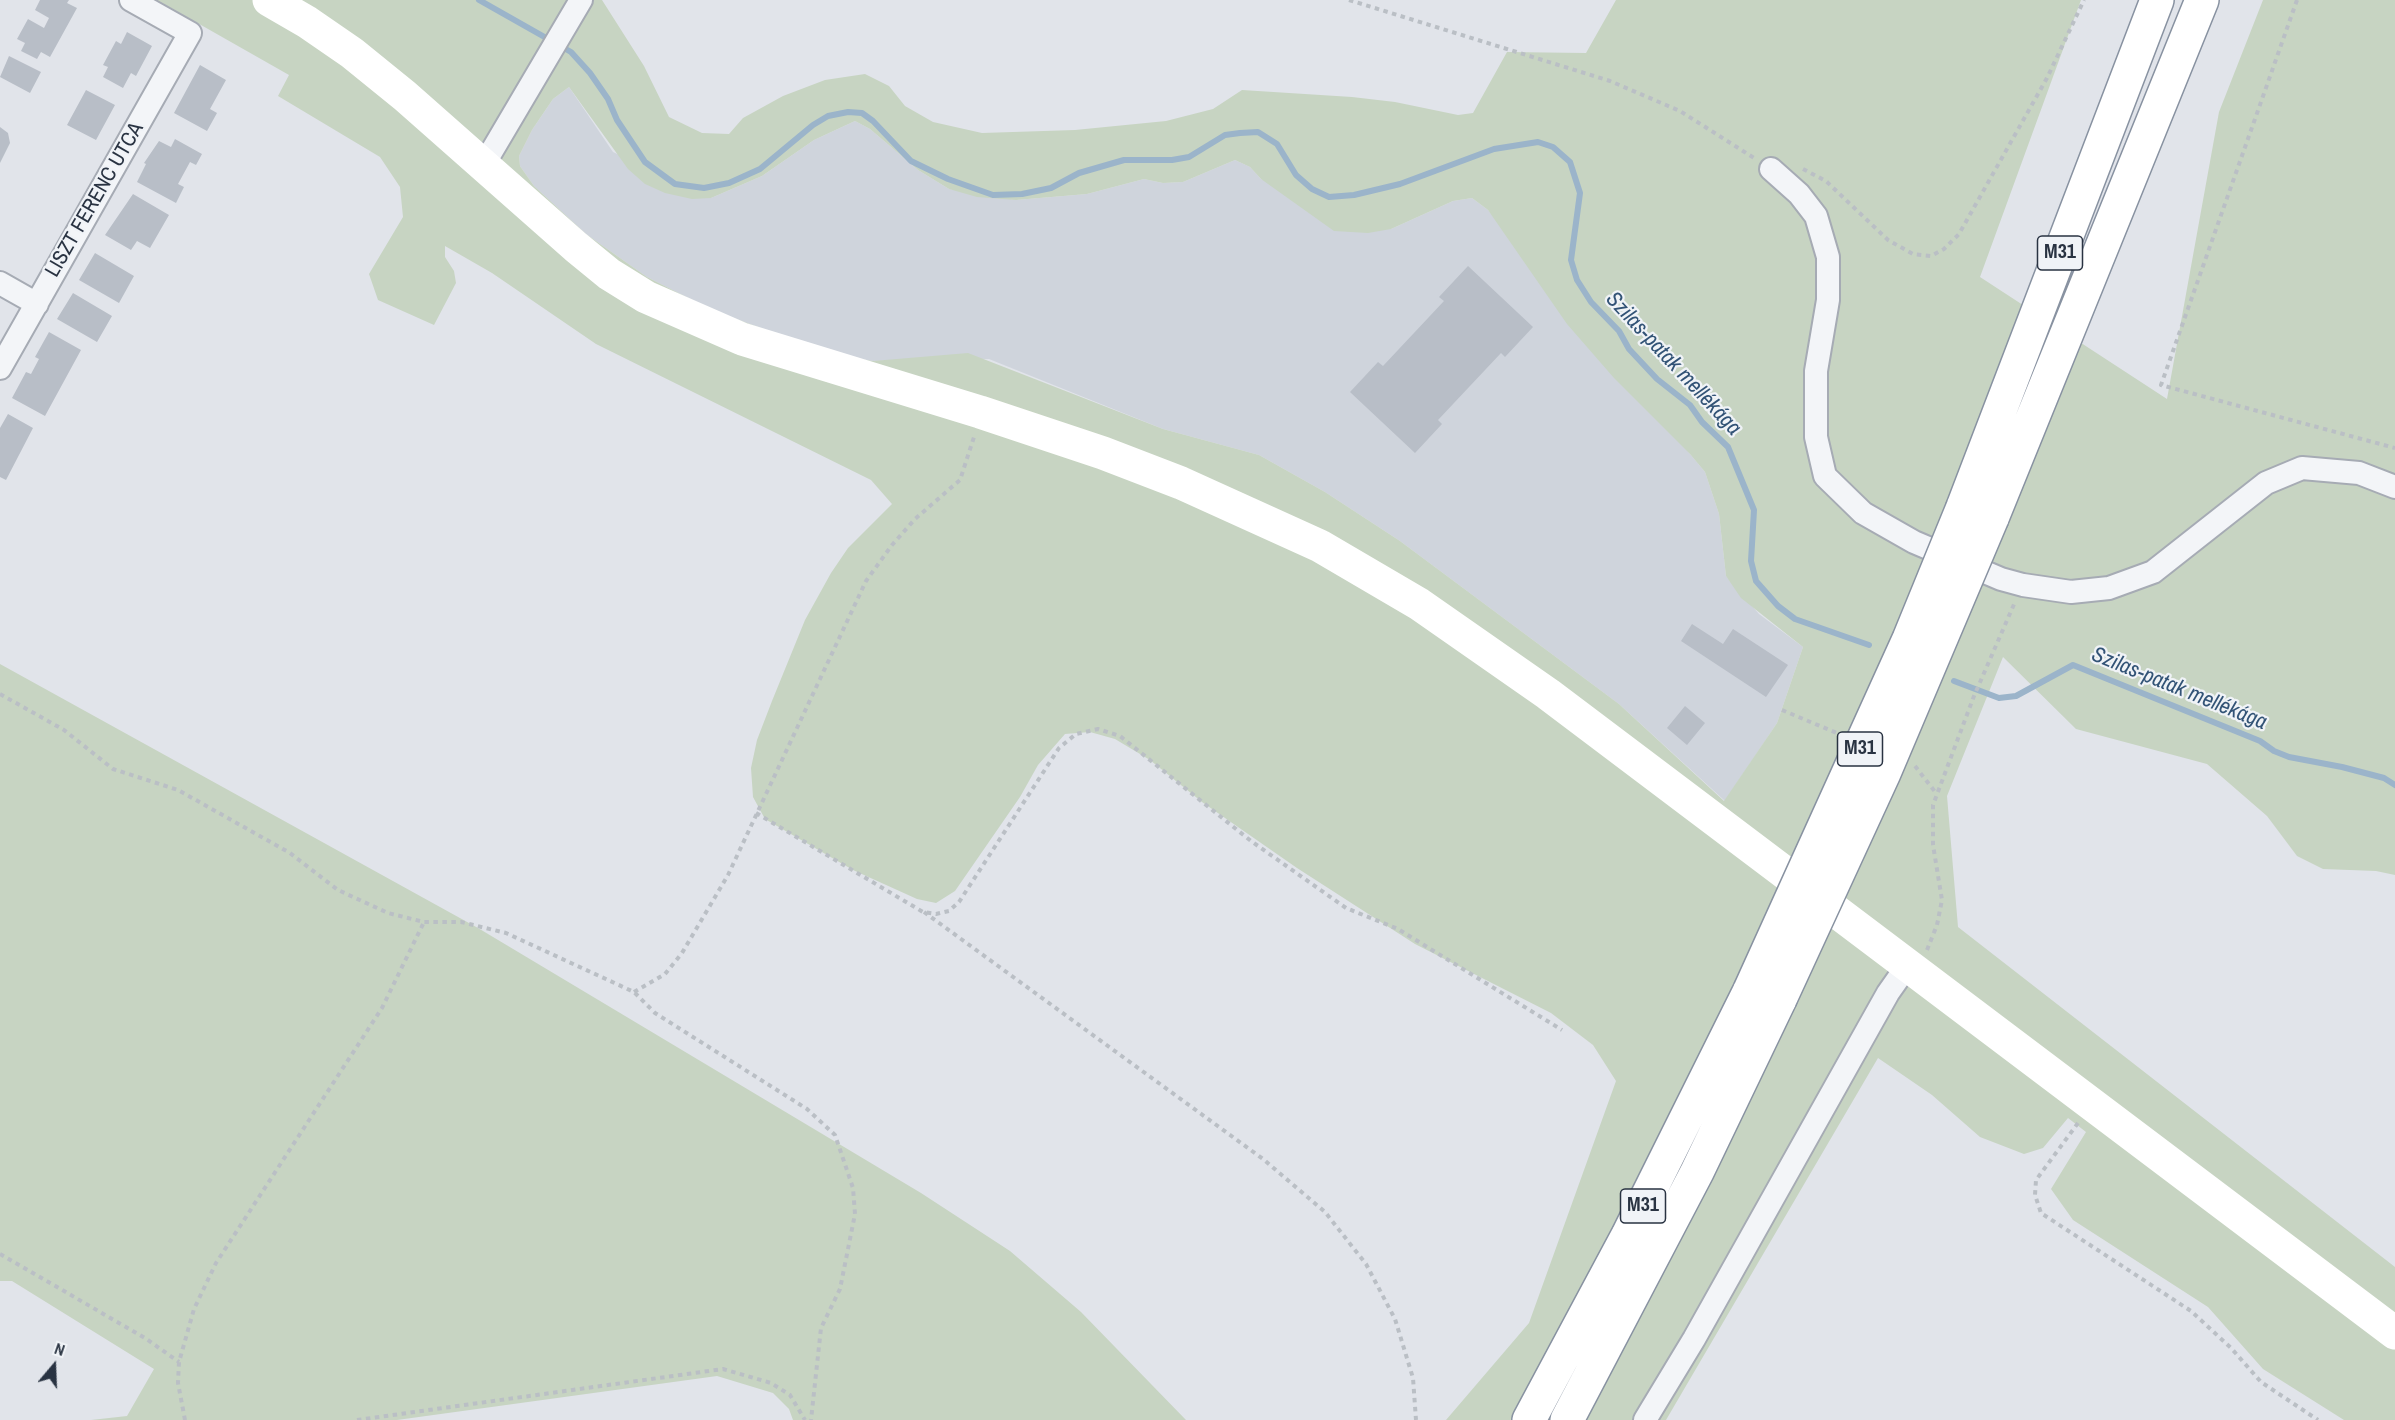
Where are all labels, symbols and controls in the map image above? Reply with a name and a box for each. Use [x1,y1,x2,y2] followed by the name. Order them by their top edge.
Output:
[41,118,149,282] street label: LISZT FERENC UTCA
[2038,236,2082,270] road number: M31
[1600,287,1746,441] water label: Szilas-patak mellékága
[2088,642,2270,736] water label: Szilas-patak mellékága
[1838,732,1882,766] road number: M31
[1620,1189,1666,1223] road number: M31
[24,1336,84,1396] north arrow
[52,1337,68,1361] text: N

